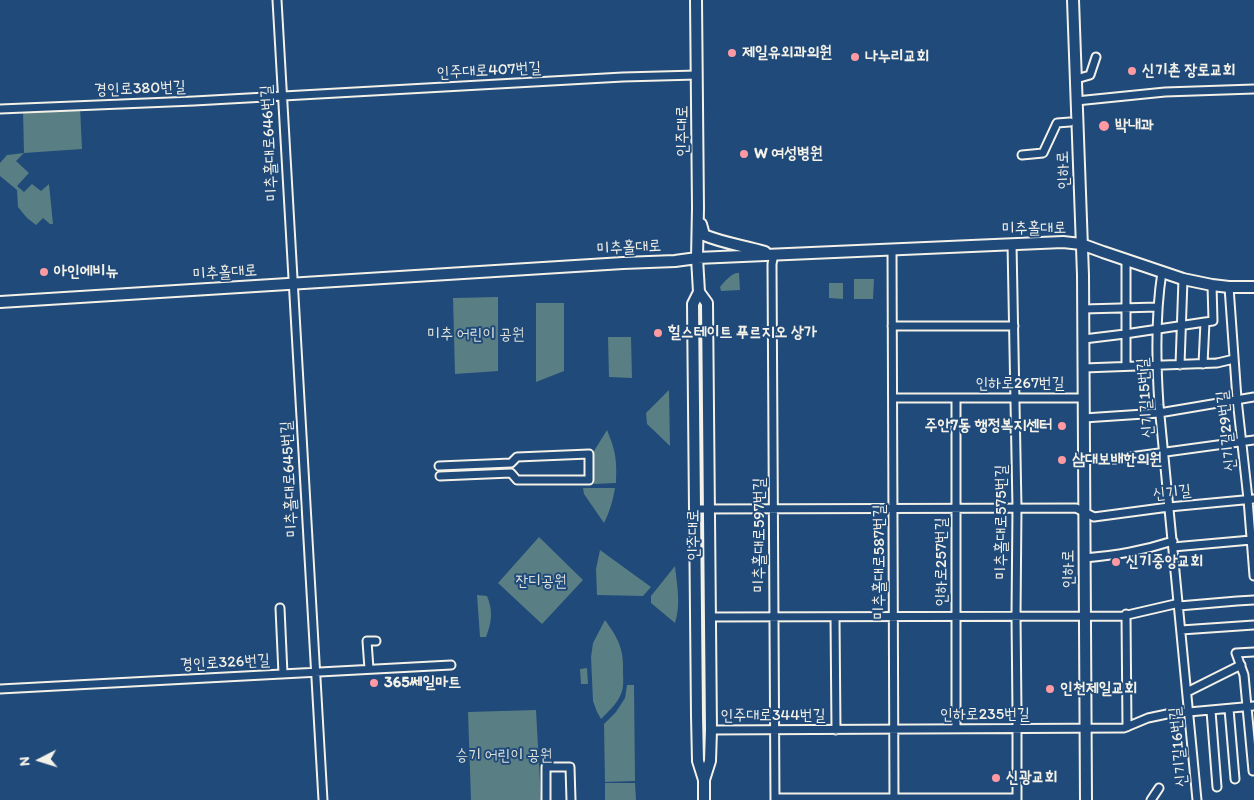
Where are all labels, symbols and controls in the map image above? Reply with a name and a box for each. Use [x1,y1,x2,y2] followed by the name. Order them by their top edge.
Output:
[742,43,832,63] place label: 제일유외과의원
[726,47,738,59] marker: 제일유외과의원
[865,47,929,67] place label: 나누리교회
[849,51,861,63] marker: 나누리교회
[436,59,542,83] street label: 인주대로407번길
[1142,61,1236,81] place label: 신기촌 장로교회
[1126,65,1138,77] marker: 신기촌 장로교회
[94,78,186,100] street label: 경인로380번길
[257,84,283,202] street label: 미추홀대로646번길
[673,105,693,157] street label: 인주대로
[1115,116,1154,136] place label: 박내과
[1097,119,1111,133] marker: 박내과
[754,144,823,164] place label: W 여성병원
[738,148,750,160] marker: W 여성병원
[1054,150,1074,190] street label: 인하로
[1002,219,1066,239] street label: 미추홀대로
[596,237,662,259] street label: 미추홀대로
[192,261,258,285] street label: 미추홀대로
[54,262,118,282] place label: 아인에비뉴
[38,266,50,278] marker: 아인에비뉴
[668,323,817,343] place label: 힐스테이트 푸르지오 상가
[427,325,525,345] park label: 미추 어린이 공원
[652,327,664,339] marker: 힐스테이트 푸르지오 상가
[1134,357,1158,439] street label: 신기길15번길
[975,374,1065,394] street label: 인하로267번길
[1213,390,1241,472] street label: 신기길29번길
[925,416,1052,436] place label: 주안7동 행정복지센터
[277,420,303,538] street label: 미추홀대로645번길
[1056,420,1068,432] marker: 주안7동 행정복지센터
[1072,450,1162,470] place label: 삼대보배한의원
[1056,454,1068,466] marker: 삼대보배한의원
[992,465,1012,579] street label: 미추홀대로575번길
[750,478,770,592] street label: 미추홀대로597번길
[1152,481,1192,505] street label: 신기길
[870,504,890,620] street label: 미추홀대로587번길
[684,509,704,561] street label: 인주대로
[932,517,952,607] street label: 인하로257번길
[1059,550,1079,588] street label: 인하로
[1126,552,1203,572] place label: 신기중앙교회
[1110,556,1122,568] marker: 신기중앙교회
[515,572,567,592] park label: 잔디공원
[180,651,270,675] street label: 경인로326번길
[384,673,461,693] place label: 365쎄일마트
[368,677,380,689] marker: 365쎄일마트
[1060,679,1137,699] place label: 인천제일교회
[1044,683,1056,695] marker: 인천제일교회
[940,705,1030,725] street label: 인하로235번길
[720,706,826,726] street label: 인주대로344번길
[1166,706,1192,788] street label: 신기길16번길
[15,735,65,785] north arrow
[455,746,553,766] park label: 승기 어린이 공원
[16,756,33,767] text: N
[1006,768,1058,788] place label: 신광교회
[990,772,1002,784] marker: 신광교회

